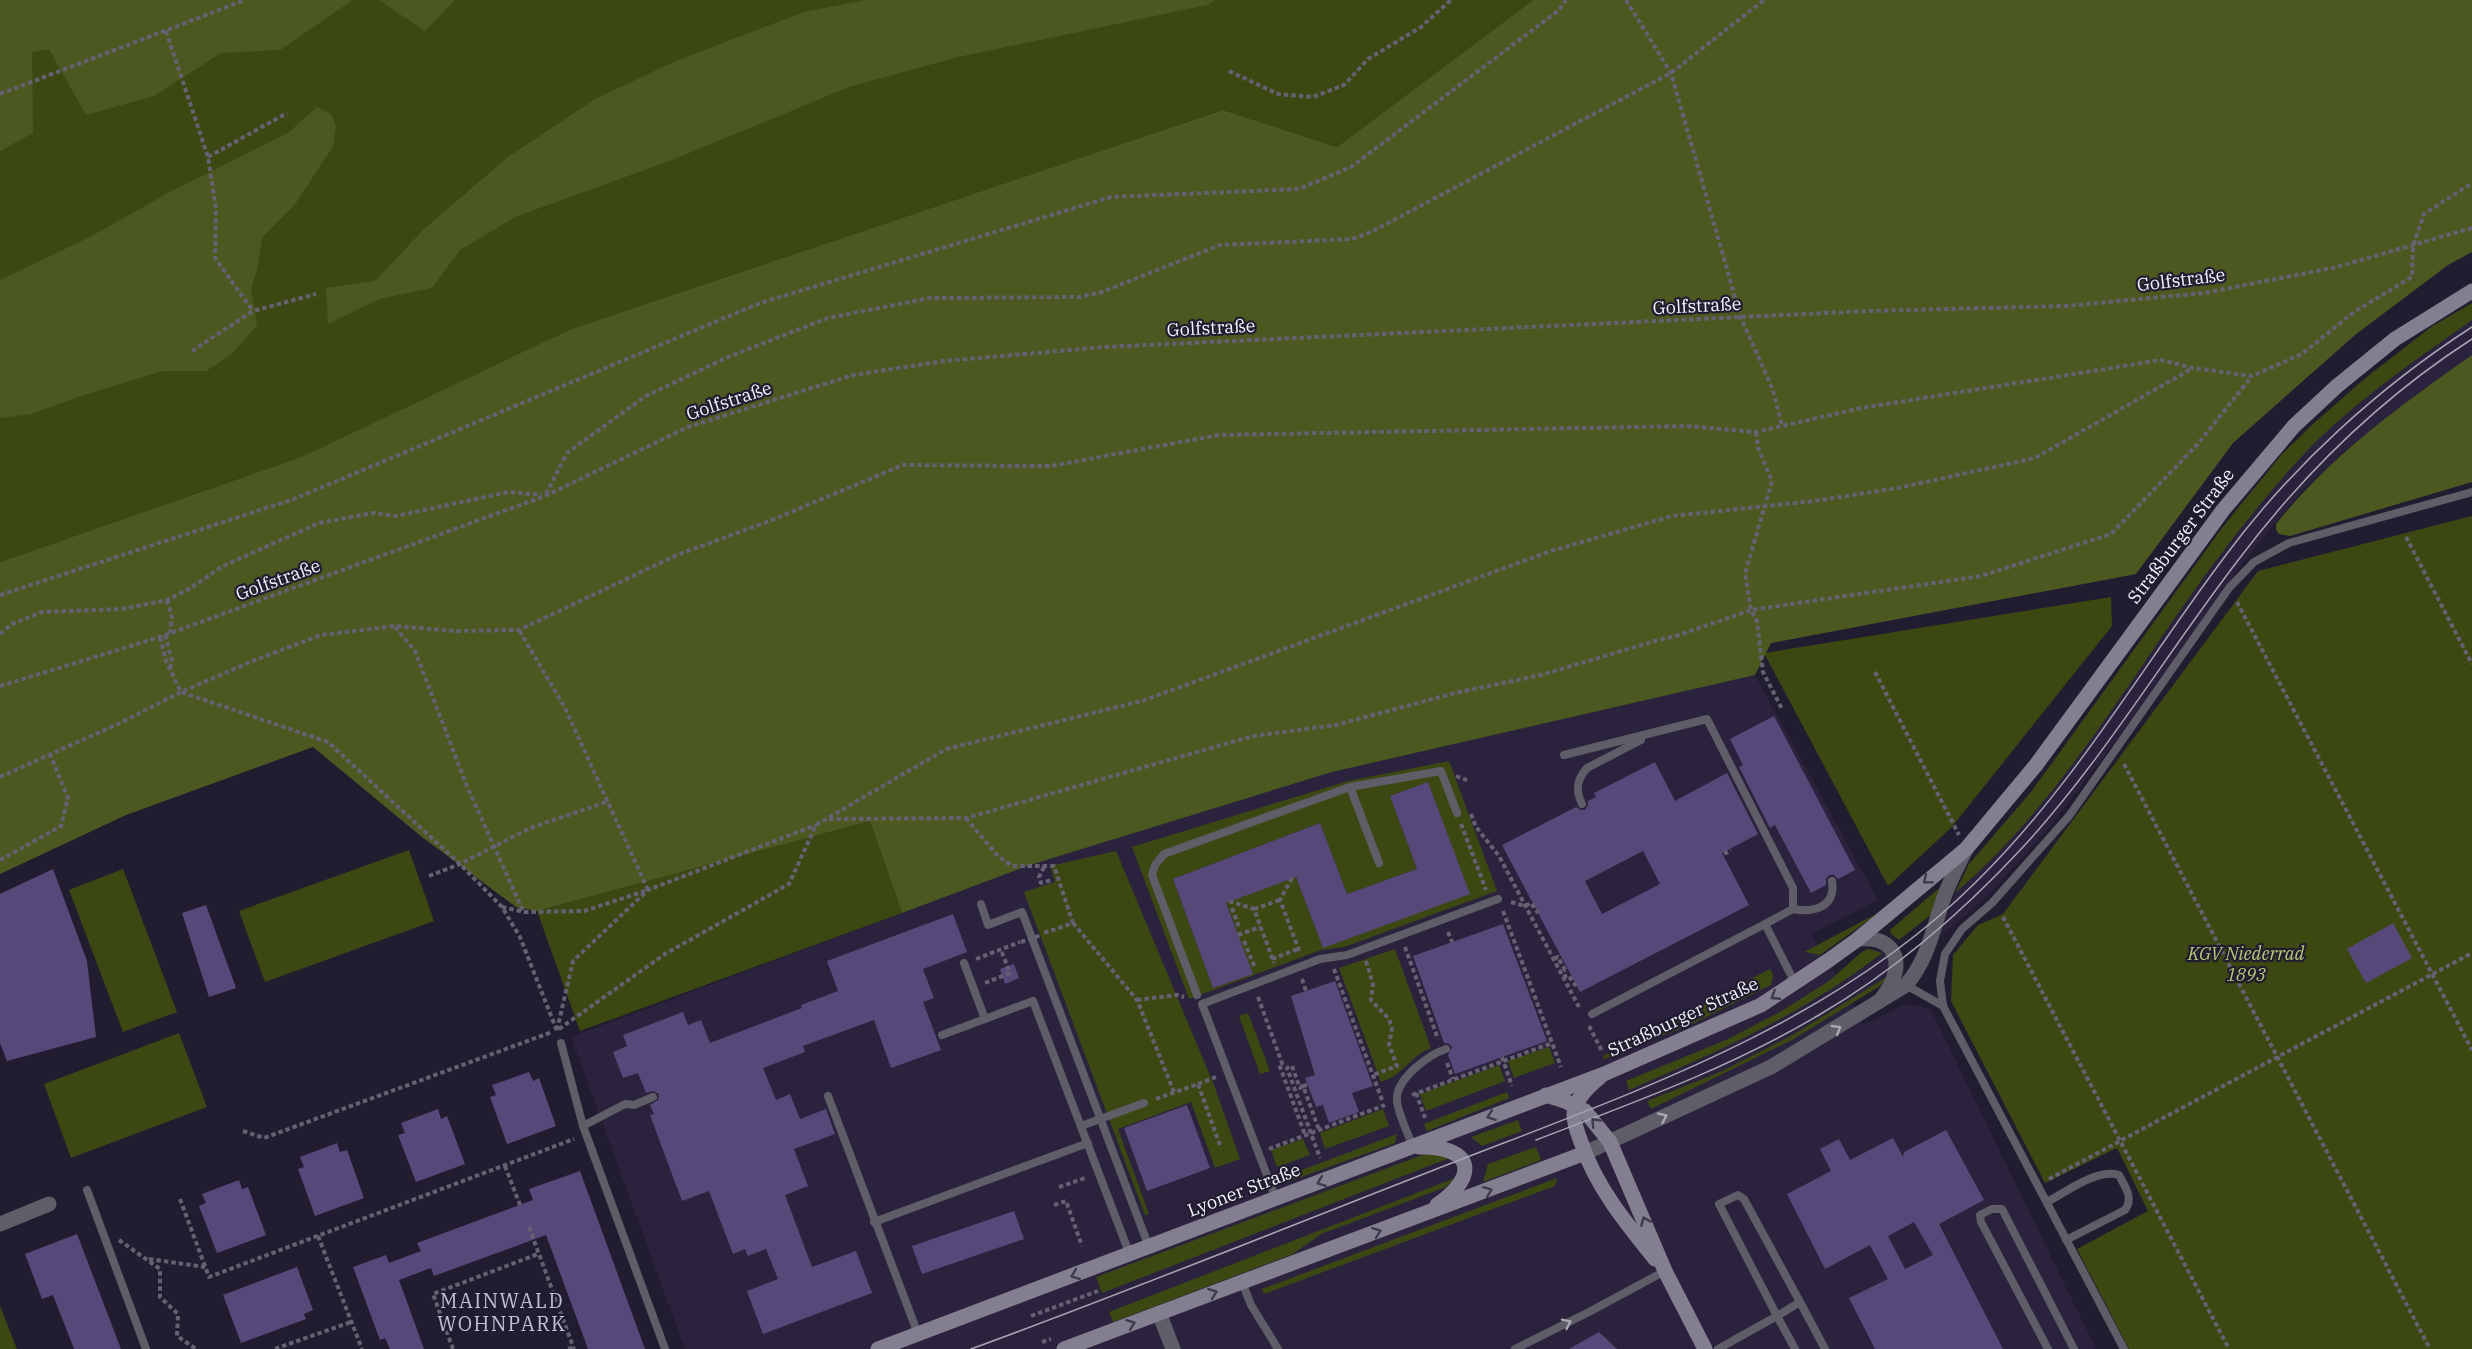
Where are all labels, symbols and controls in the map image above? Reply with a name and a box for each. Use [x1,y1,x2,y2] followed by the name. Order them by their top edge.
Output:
[2136,263,2226,296] street label: Golfstraße
[1652,292,1742,319] street label: Golfstraße
[1166,314,1256,341] street label: Golfstraße
[683,376,775,425] street label: Golfstraße
[2122,463,2239,608] street label: Straßburger Straße
[232,554,323,606] street label: Golfstraße
[1923,872,1934,883] one-way arrow
[2187,942,2305,986] park label: KGV Niederrad 1893
[1604,972,1762,1062] street label: Straßburger Straße
[1771,988,1781,1000] one-way arrow
[1831,1024,1841,1036] one-way arrow
[1486,1109,1497,1121] one-way arrow
[1657,1113,1668,1125] one-way arrow
[1591,1118,1602,1129] one-way arrow
[1184,1157,1303,1222] street label: Lyoner Straße
[1316,1175,1327,1187] one-way arrow
[1482,1185,1493,1198] one-way arrow
[1640,1216,1652,1227] one-way arrow
[1371,1227,1381,1240] one-way arrow
[1071,1268,1081,1281] one-way arrow
[437,1287,567,1337] district label: MAINWALD WOHNPARK
[1207,1287,1218,1300] one-way arrow
[1125,1318,1136,1331] one-way arrow
[1561,1319,1572,1331] one-way arrow

